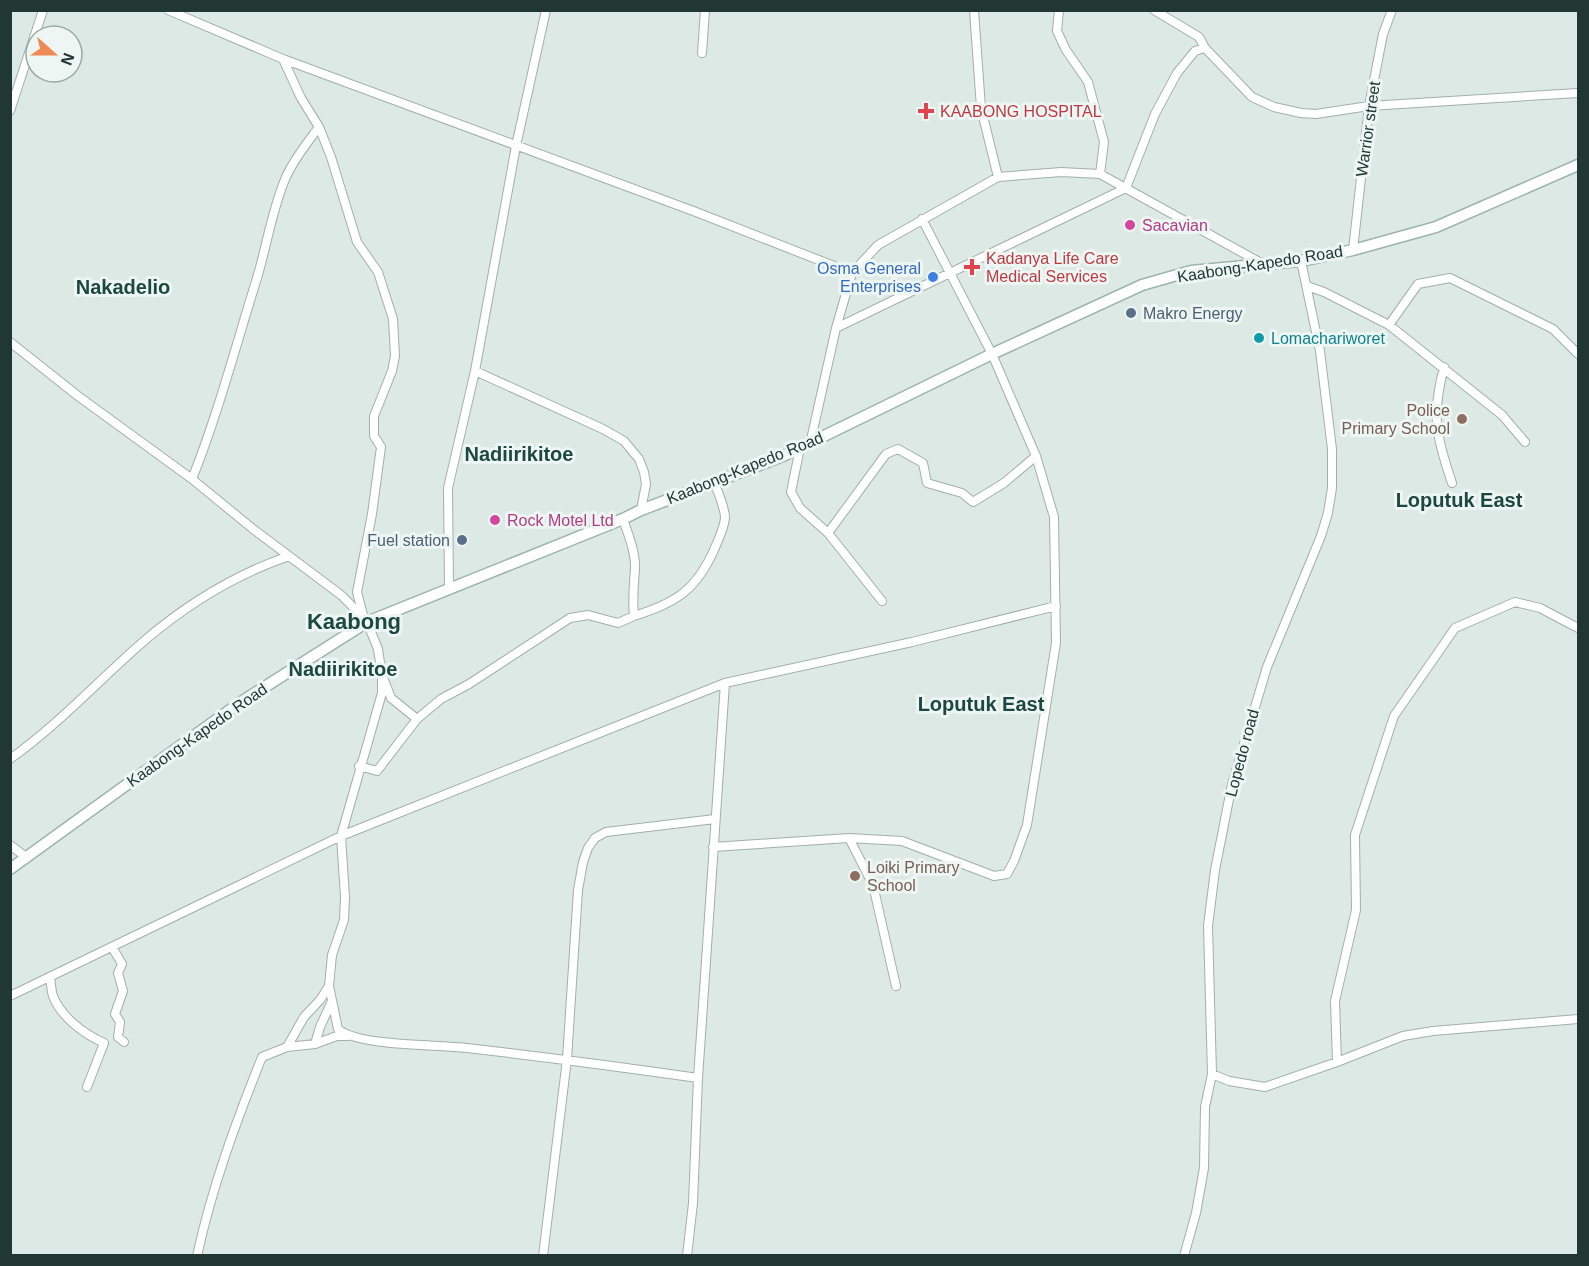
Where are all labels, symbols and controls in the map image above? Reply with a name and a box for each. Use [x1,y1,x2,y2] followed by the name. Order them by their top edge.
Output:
[24,24,84,84] north arrow
[58,51,78,68] text: N
[1353,80,1383,178] street label: Warrior street
[917,102,935,120] marker: KAABONG HOSPITAL
[940,103,1102,120] place label: KAABONG HOSPITAL
[1142,217,1208,234] place label: Sacavian
[1123,218,1137,232] marker: Sacavian
[1176,243,1344,285] street label: Kaabong-Kapedo Road
[986,250,1119,285] place label: Kadanya Life Care Medical Services
[963,258,981,276] marker: Kadanya Life Care Medical Services
[817,260,921,295] place label: Osma General Enterprises
[926,270,940,284] marker: Osma General Enterprises
[76,276,170,298] district label: Nakadelio
[1143,305,1243,322] place label: Makro Energy
[1124,306,1138,320] marker: Makro Energy
[1271,330,1385,347] place label: Lomachariworet
[1252,331,1266,345] marker: Lomachariworet
[1342,402,1450,437] place label: Police Primary School
[1455,412,1469,426] marker: Police Primary School
[664,429,826,507] street label: Kaabong-Kapedo Road
[465,443,573,465] district label: Nadiirikitoe
[1396,489,1523,511] district label: Loputuk East
[507,512,614,529] place label: Rock Motel Ltd
[488,513,502,527] marker: Rock Motel Ltd
[367,532,450,549] place label: Fuel station
[455,533,469,547] marker: Fuel station
[307,609,401,634] district label: Kaabong
[289,658,397,680] district label: Nadiirikitoe
[124,680,270,790] street label: Kaabong-Kapedo Road
[918,693,1045,715] district label: Loputuk East
[1222,707,1262,799] street label: Lopedo road
[867,859,959,894] place label: Loiki Primary School
[848,869,862,883] marker: Loiki Primary School

